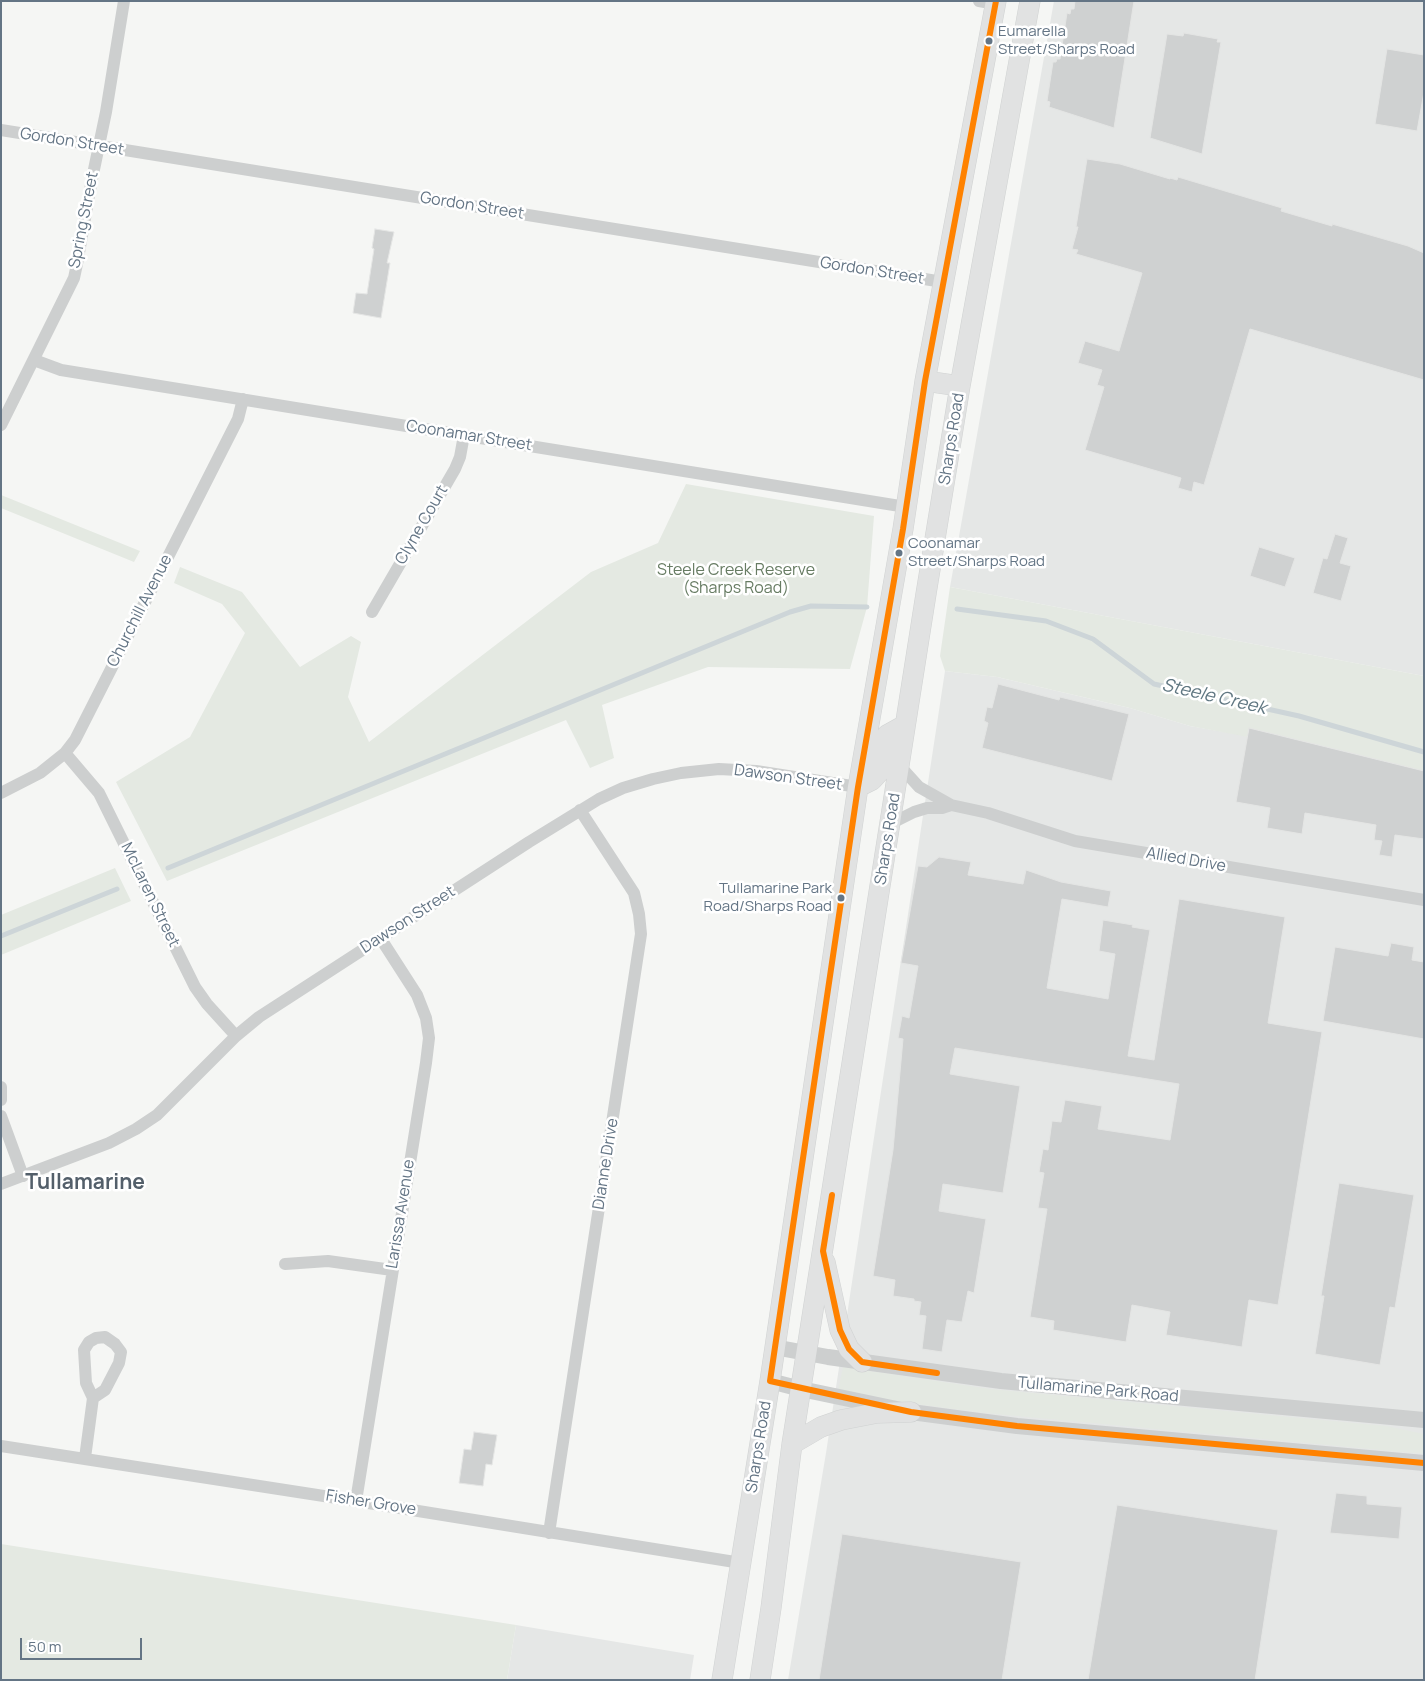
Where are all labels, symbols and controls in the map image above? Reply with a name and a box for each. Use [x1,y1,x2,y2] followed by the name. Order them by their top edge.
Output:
[998,23,1135,58] place label: Eumarella Street/Sharps Road
[984,36,994,46] marker: Eumarella Street/Sharps Road
[19,124,125,160] street label: Gordon Street
[65,170,103,270] street label: Spring Street
[419,188,525,224] street label: Gordon Street
[819,253,925,289] street label: Gordon Street
[935,392,969,486] street label: Sharps Road
[405,417,533,455] street label: Coonamar Street
[392,482,452,568] street label: Clyne Court
[908,535,1045,570] place label: Coonamar Street/Sharps Road
[894,548,904,558] marker: Coonamar Street/Sharps Road
[103,552,177,670] street label: Churchill Avenue
[657,561,815,599] park label: Steele Creek Reserve (Sharps Road)
[1160,675,1268,719] water label: Steele Creek
[733,761,843,795] street label: Dawson Street
[871,792,905,886] street label: Sharps Road
[116,840,184,950] street label: McLaren Street
[1145,844,1227,876] street label: Allied Drive
[704,880,832,915] place label: Tullamarine Park Road/Sharps Road
[357,882,459,958] street label: Dawson Street
[836,893,846,903] marker: Tullamarine Park Road/Sharps Road
[589,1117,623,1211] street label: Dianne Drive
[383,1158,419,1270] street label: Larissa Avenue
[25,1170,145,1196] district label: Tullamarine
[1017,1373,1179,1407] street label: Tullamarine Park Road
[742,1400,776,1494] street label: Sharps Road
[324,1486,418,1520] street label: Fisher Grove
[22,1628,145,1660] scale bar
[28,1636,62,1657] text: 50 m

